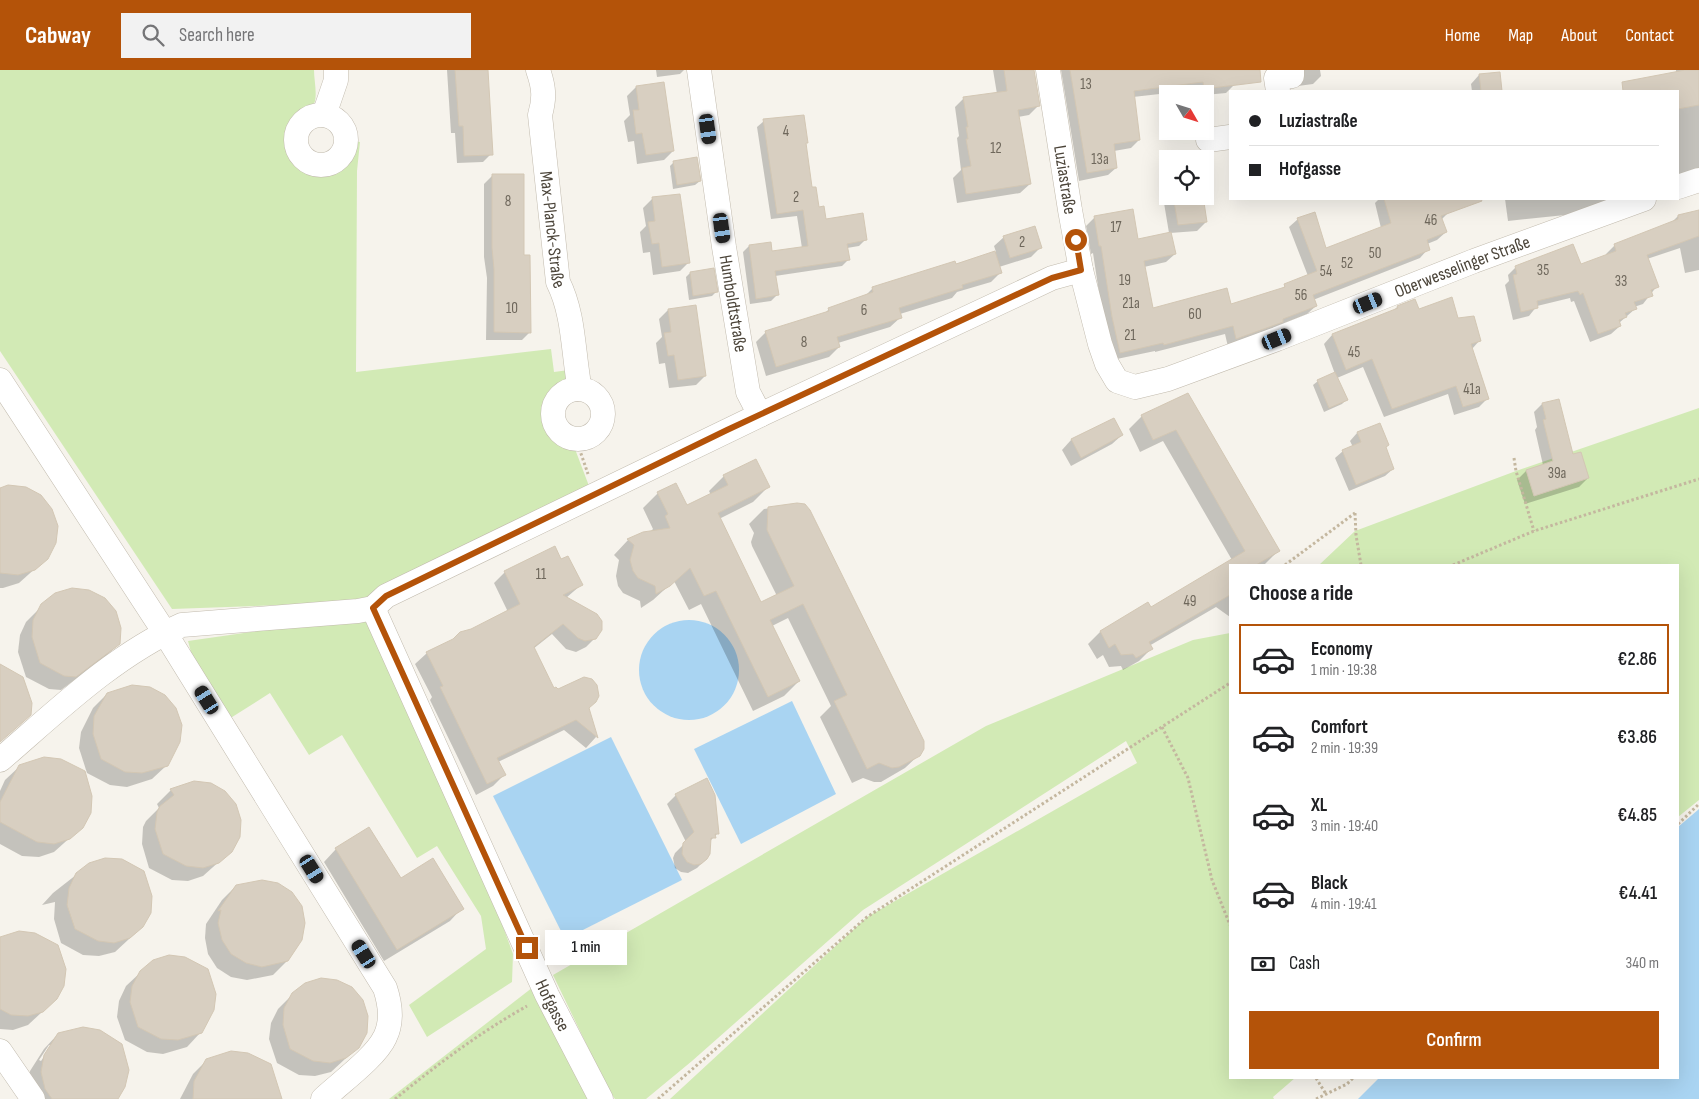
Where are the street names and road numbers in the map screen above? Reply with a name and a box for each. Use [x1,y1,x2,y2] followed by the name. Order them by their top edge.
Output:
[1049,144,1081,216] street label: Luziastraße
[535,170,569,292] street label: Max-Planck-Straße
[1392,231,1533,302] street label: Oberwesselinger Straße
[714,253,751,354] street label: Humboldtstraße
[530,976,574,1035] street label: Hofgasse

